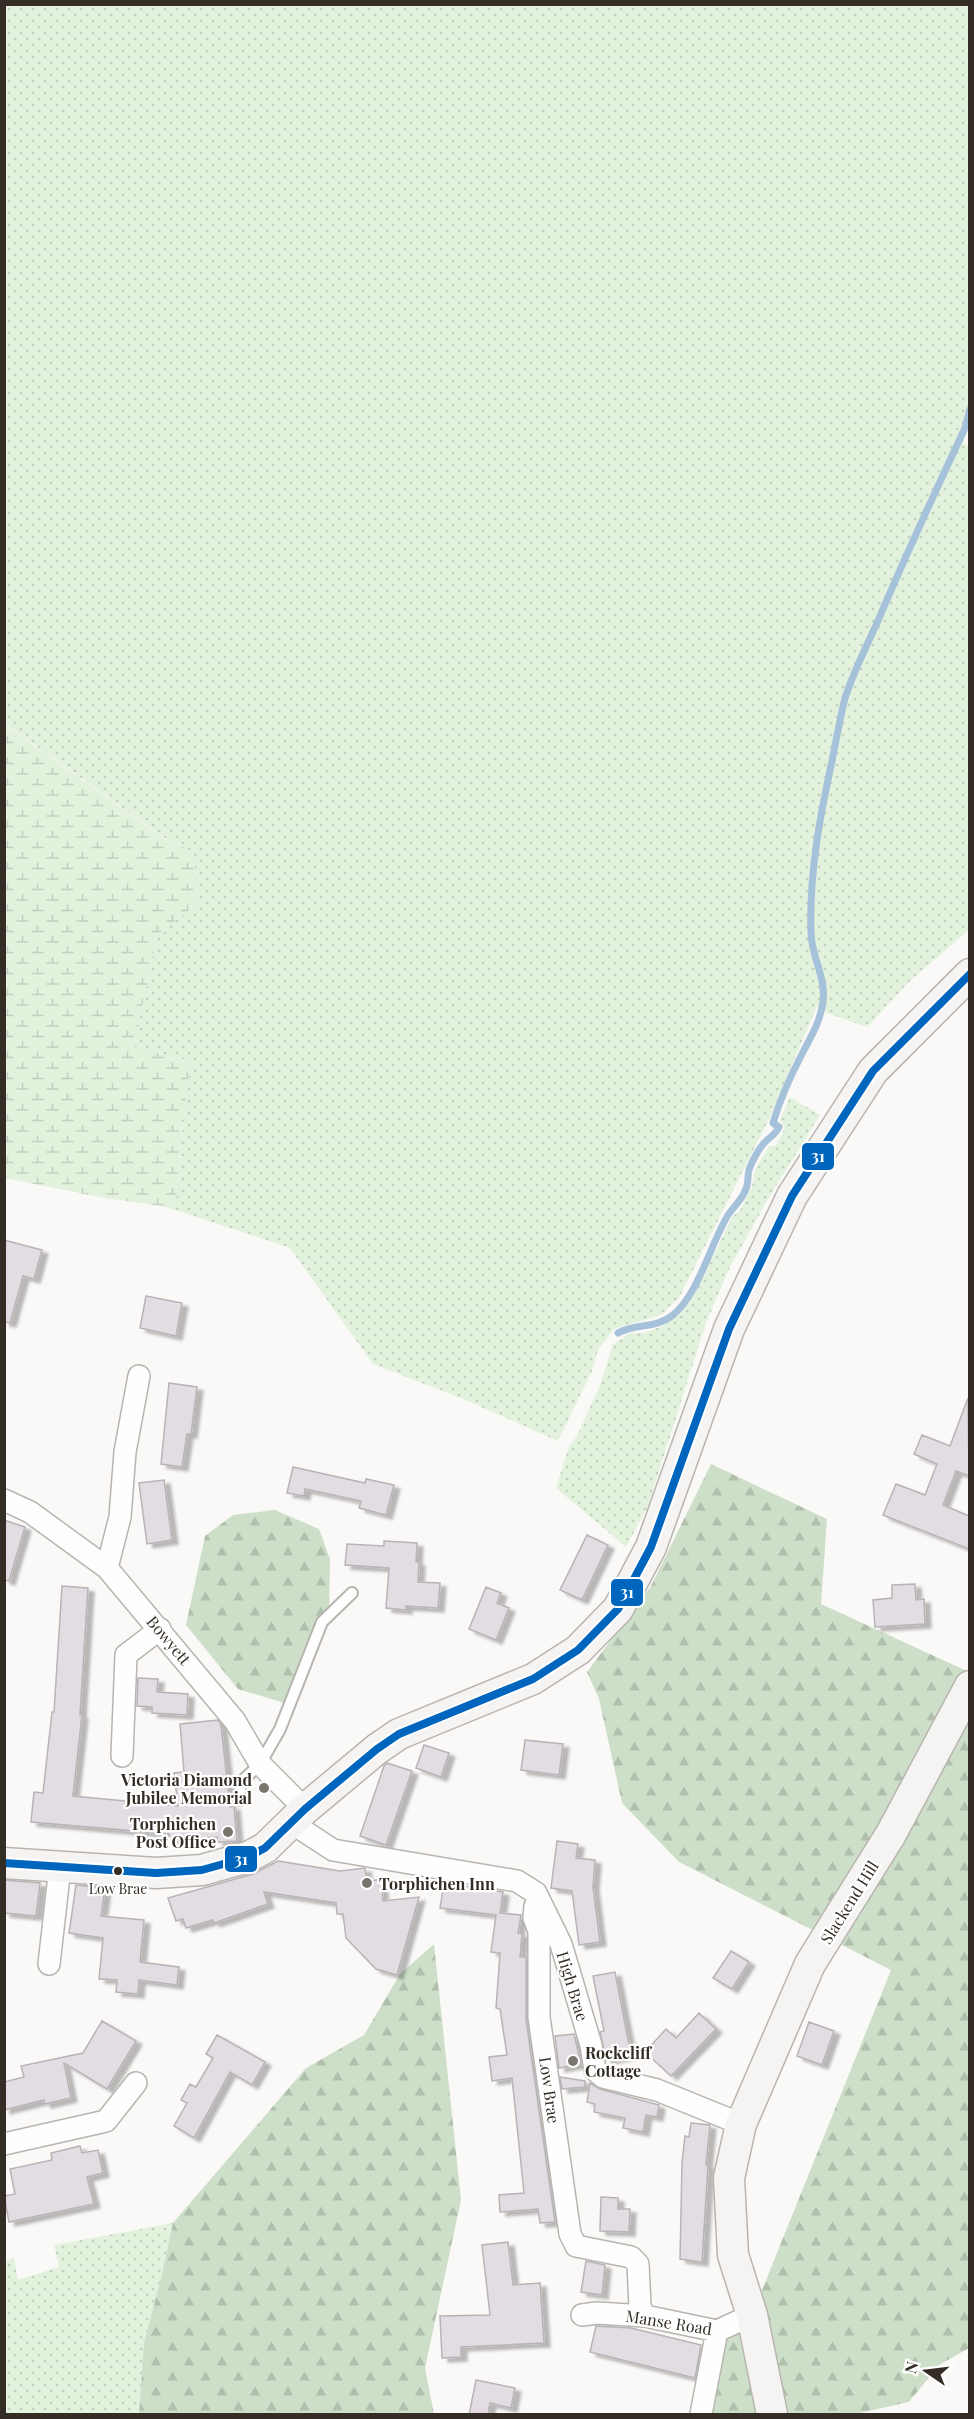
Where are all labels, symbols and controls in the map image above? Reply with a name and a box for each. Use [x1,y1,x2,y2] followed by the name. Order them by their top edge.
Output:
[801,1142,835,1171] line badge: 31
[811,1145,825,1166] text: 31
[610,1578,644,1607] line badge: 31
[620,1581,634,1602] text: 31
[142,1611,196,1669] street label: Bowyett
[120,1769,252,1808] place label: Victoria Diamond Jubilee Memorial
[257,1781,271,1795] marker: Victoria Diamond Jubilee Memorial
[130,1813,216,1852] place label: Torphichen Post Office
[221,1825,235,1839] marker: Torphichen Post Office
[224,1845,258,1873] line badge: 31
[234,1848,248,1869] text: 31
[815,1856,883,1948] street label: Slackend Hill
[112,1865,124,1877] marker: Low Brae
[379,1873,495,1894] place label: Torphichen Inn
[360,1876,374,1890] marker: Torphichen Inn
[89,1879,147,1898] place label: Low Brae
[552,1949,594,2023] street label: High Brae
[585,2042,653,2081] place label: Rockcliff Cottage
[566,2054,580,2068] marker: Rockcliff Cottage
[535,2055,565,2125] street label: Low Brae
[624,2305,714,2339] street label: Manse Road
[896,2341,956,2401] north arrow
[899,2359,923,2375] text: N

